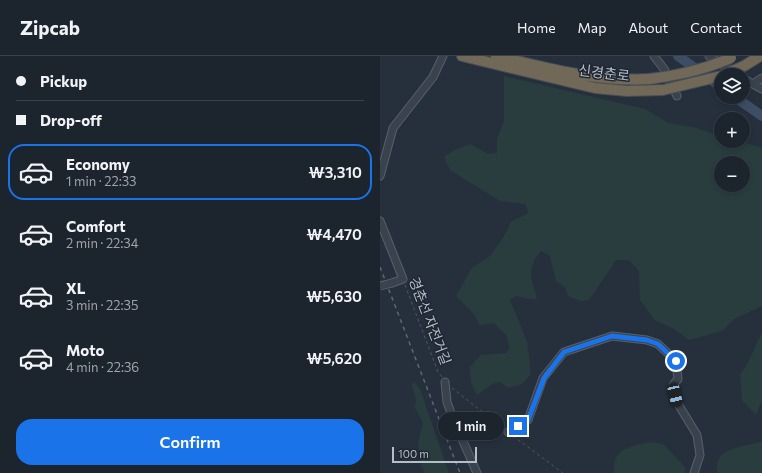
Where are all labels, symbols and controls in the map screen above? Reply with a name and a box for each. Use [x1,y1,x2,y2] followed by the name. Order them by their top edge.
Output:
[20,16,80,39] text: Zipcab
[517,19,556,36] text: Home
[578,19,606,36] text: Map
[628,19,668,36] text: About
[690,19,742,36] text: Contact
[577,61,631,84] street label: 신경춘로
[714,68,750,192] map controls
[714,68,750,104] button: layers
[40,72,87,90] text: Pickup
[40,111,102,129] text: Drop-off
[714,112,750,148] button: +
[18,154,54,190] icon: car
[66,155,130,173] text: Economy
[714,156,750,192] button: −
[309,163,362,181] text: ₩3,310
[66,173,137,189] text: 1 min · 22:33
[18,216,54,252] icon: car
[66,217,126,235] text: Comfort
[306,225,362,243] text: ₩4,470
[66,235,139,251] text: 2 min · 22:34
[406,274,455,367] street label: 경춘선 자전거길
[18,278,54,314] icon: car
[66,279,85,297] text: XL
[306,287,362,305] text: ₩5,630
[66,297,138,313] text: 3 min · 22:35
[18,340,54,376] icon: car
[66,341,105,359] text: Moto
[307,349,362,367] text: ₩5,620
[667,352,685,370] route start
[66,359,139,375] text: 4 min · 22:36
[666,382,684,408] car
[438,412,504,440] callout: 1 min
[509,417,527,435] route end
[456,418,486,434] text: 1 min
[16,419,364,465] button: Confirm
[392,445,477,464] scale bar
[398,447,429,460] text: 100 m

